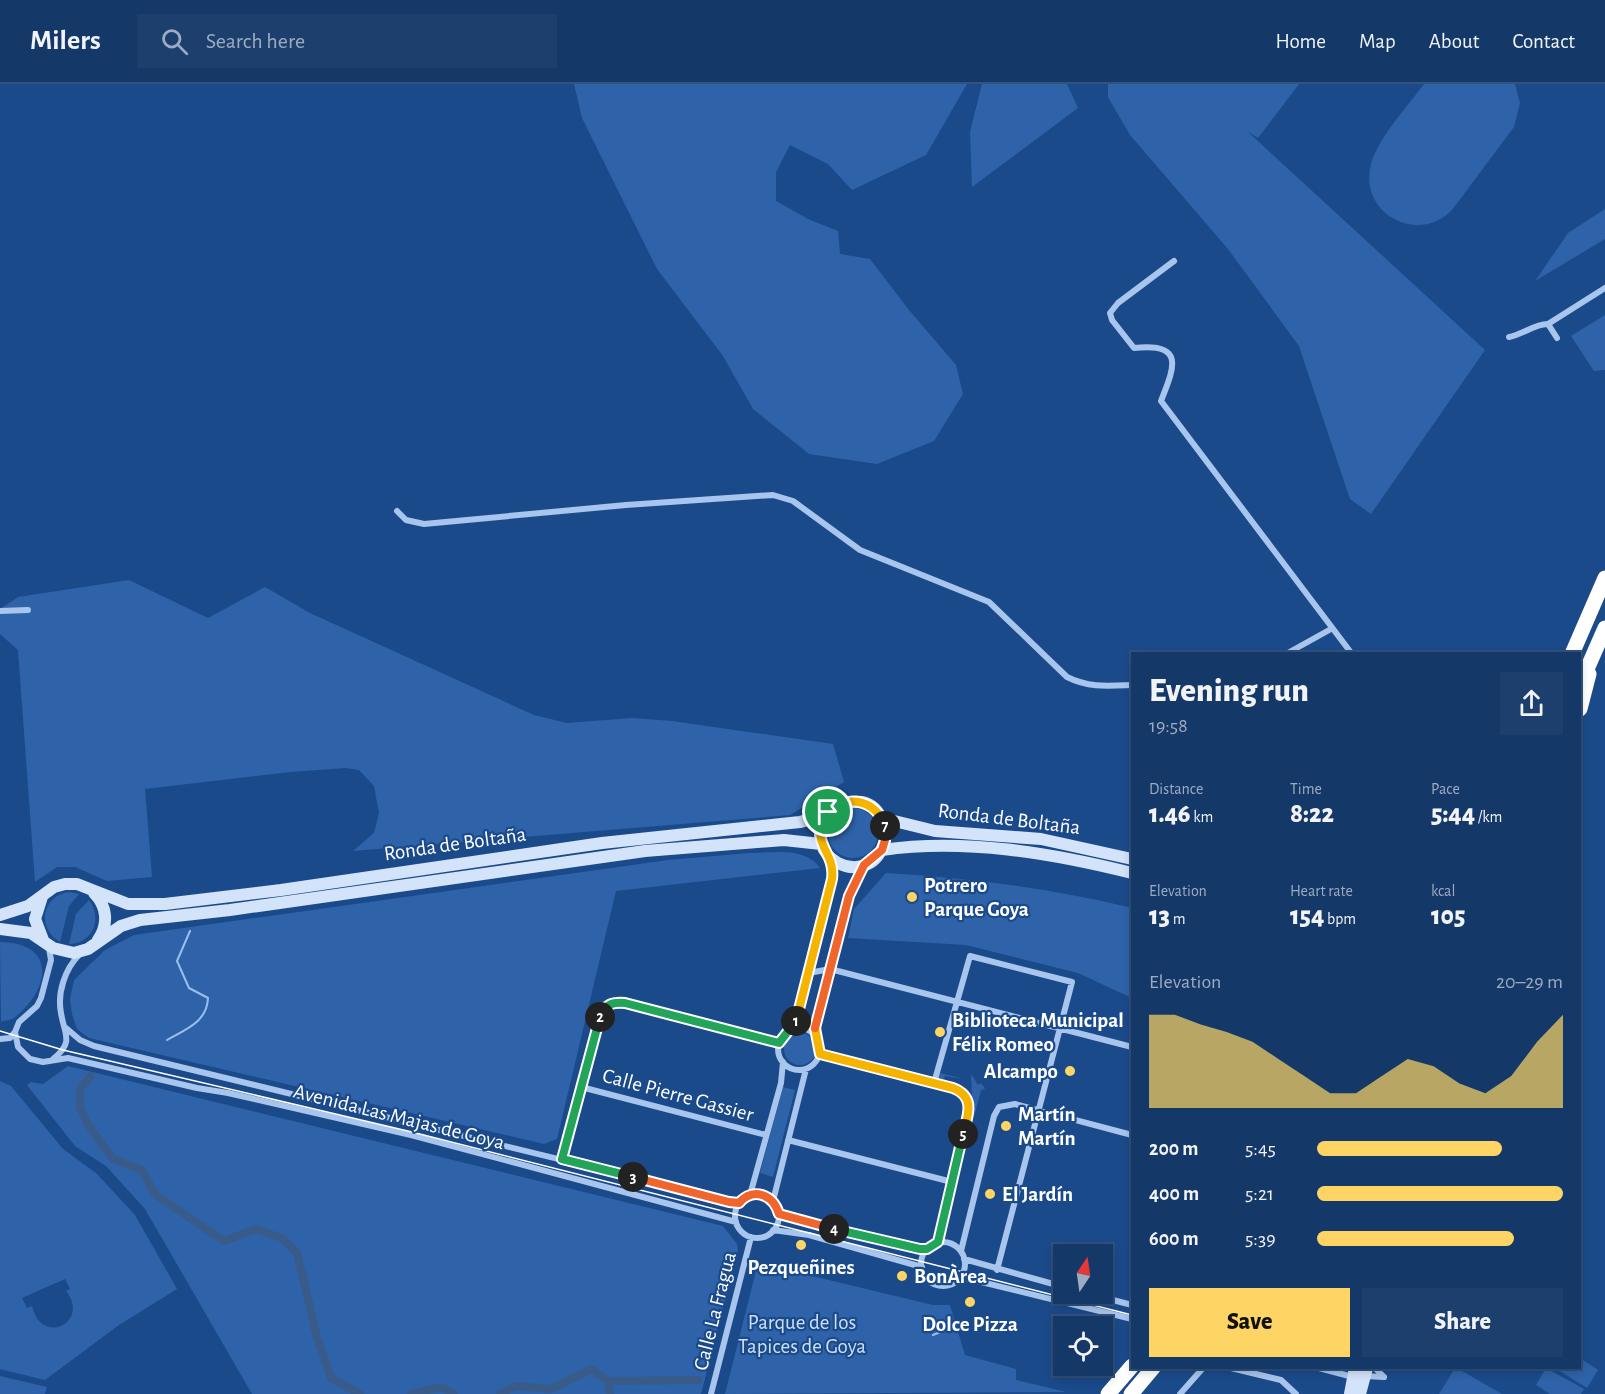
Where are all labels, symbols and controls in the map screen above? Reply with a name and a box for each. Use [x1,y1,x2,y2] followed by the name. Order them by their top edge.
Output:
[137,14,557,68] search box
[158,25,191,58] icon: search
[30,27,101,55] text: Milers
[206,30,305,52] text: Search here
[1275,31,1326,52] text: Home
[1359,31,1396,52] text: Map
[1429,31,1479,52] text: About
[1512,31,1575,52] text: Contact
[1500,672,1563,735] button: share
[1149,675,1309,708] text: Evening run
[1149,716,1188,736] text: 19:58
[1149,781,1203,797] text: Distance
[1290,781,1322,797] text: Time
[1431,781,1460,797] text: Pace
[802,786,853,837] pin
[811,795,844,828] icon: arrive
[937,800,1082,838] street label: Ronda de Boltaña
[1149,801,1191,827] text: 1.46
[1290,801,1334,827] text: 8:22
[1431,801,1475,827] text: 5:44
[1191,809,1213,825] text: km
[1475,809,1502,825] text: /km
[870,811,900,841] pin: 7
[882,818,888,834] text: 7
[383,824,528,864] street label: Ronda de Boltaña
[924,875,1029,920] place label: Potrero Parque Goya
[1149,883,1207,899] text: Elevation
[1290,883,1353,899] text: Heart rate
[1431,883,1455,899] text: kcal
[905,890,919,904] marker: Potrero Parque Goya
[1149,903,1170,929] text: 13
[1290,903,1324,929] text: 154
[1431,903,1465,929] text: 105
[1170,911,1185,927] text: m
[1324,911,1356,927] text: bpm
[1149,972,1221,992] text: Elevation
[1496,972,1563,992] text: 20–29 m
[585,1002,615,1032] pin: 2
[781,1006,811,1036] pin: 1
[596,1009,604,1025] text: 2
[952,1010,1124,1055] place label: Biblioteca Municipal Félix Romeo
[793,1013,799,1029] text: 1
[933,1025,947,1039] marker: Biblioteca Municipal Félix Romeo
[984,1061,1058,1082] place label: Alcampo
[1063,1064,1077,1078] marker: Alcampo
[600,1065,756,1125] street label: Calle Pierre Gassier
[291,1081,507,1153] street label: Avenida Las Majas de Goya
[1018,1104,1076,1149] place label: Martín Martín
[948,1119,978,1149] pin: 5
[999,1119,1013,1133] marker: Martín Martín
[960,1126,966,1142] text: 5
[1149,1139,1198,1159] text: 200 m
[1245,1139,1276,1159] text: 5:45
[618,1162,648,1192] pin: 3
[630,1169,636,1185] text: 3
[1002,1184,1073,1205] place label: El Jardín
[1149,1184,1199,1204] text: 400 m
[1245,1184,1274,1204] text: 5:21
[983,1187,997,1201] marker: El Jardín
[819,1214,849,1244] pin: 4
[830,1221,838,1237] text: 4
[1149,1229,1199,1249] text: 600 m
[1245,1229,1276,1249] text: 5:39
[794,1238,808,1252] marker: Pezqueñines
[1053,1244,1113,1304] north arrow
[1053,1244,1113,1376] map controls
[690,1249,740,1372] street label: Calle La Fragua
[747,1257,855,1278] place label: Pezqueñines
[914,1263,987,1287] place label: BonÀrea
[895,1269,909,1283] marker: BonÀrea
[1149,1288,1350,1357] button: Save
[1362,1288,1563,1357] button: Share
[963,1295,977,1309] marker: Dolce Pizza
[738,1312,866,1357] park label: Parque de los Tapices de Goya
[922,1314,1018,1335] place label: Dolce Pizza
[1053,1316,1113,1376] button: locate

